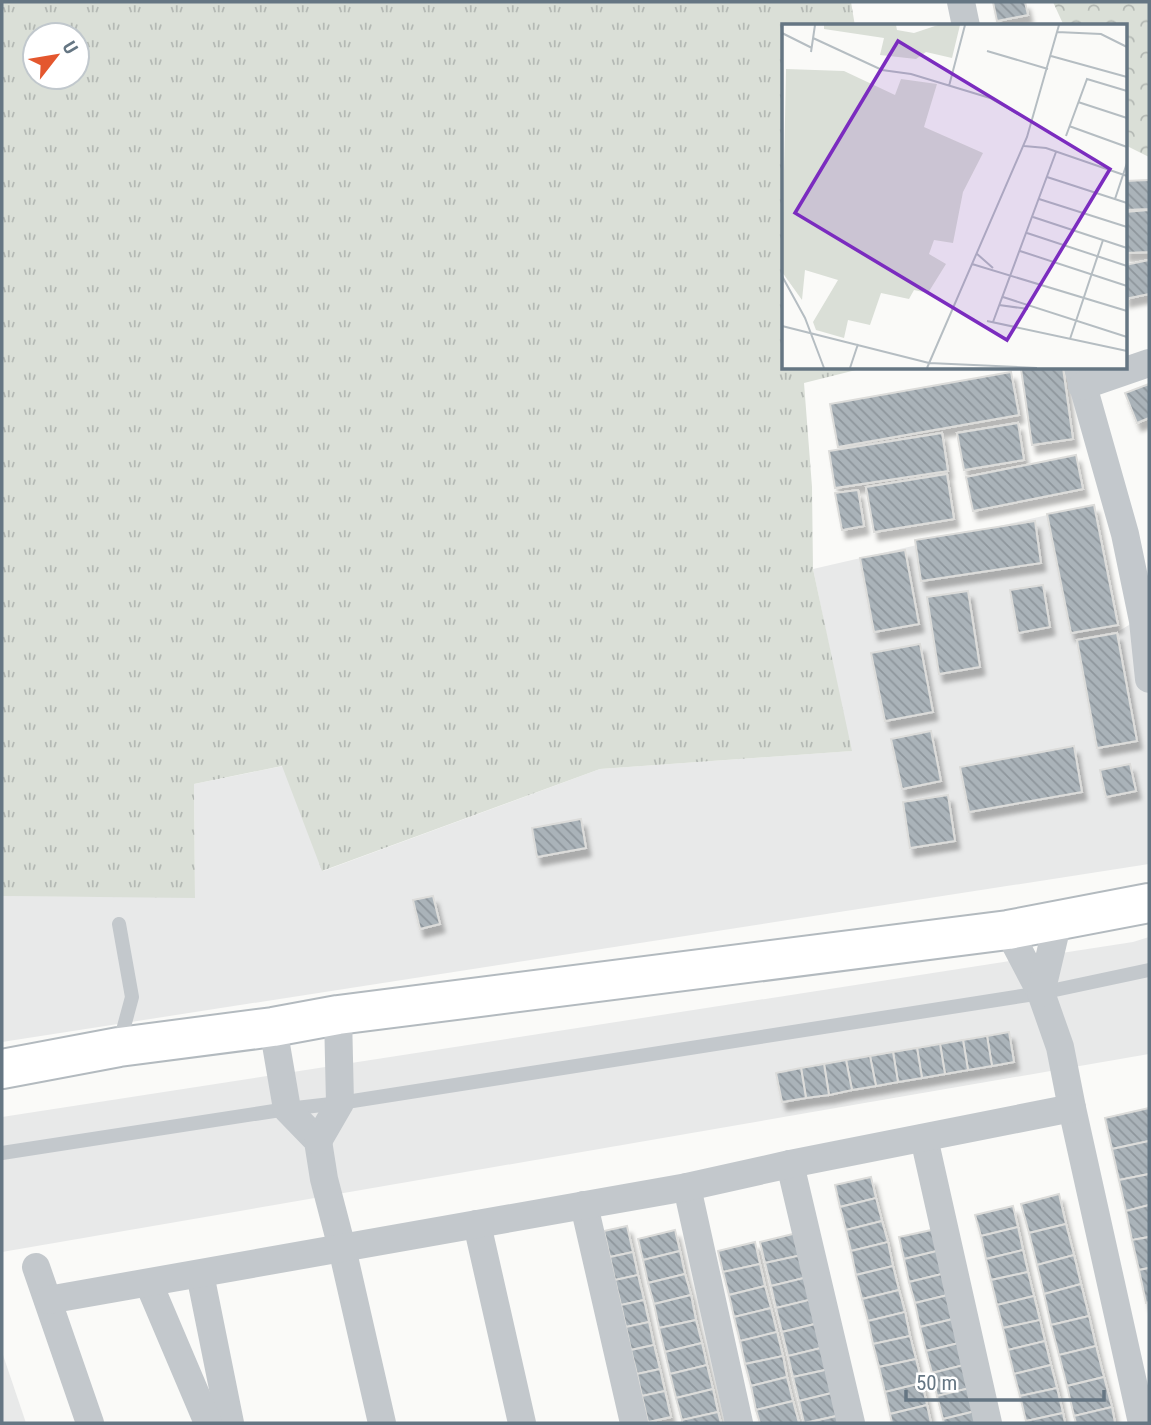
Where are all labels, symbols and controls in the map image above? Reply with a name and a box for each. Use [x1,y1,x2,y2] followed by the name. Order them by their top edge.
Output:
[21,21,91,91] north arrow
[782,24,1126,369] inset map
[57,37,83,58] text: U
[906,1358,1104,1402] scale bar
[916,1371,957,1395] text: 50 m

